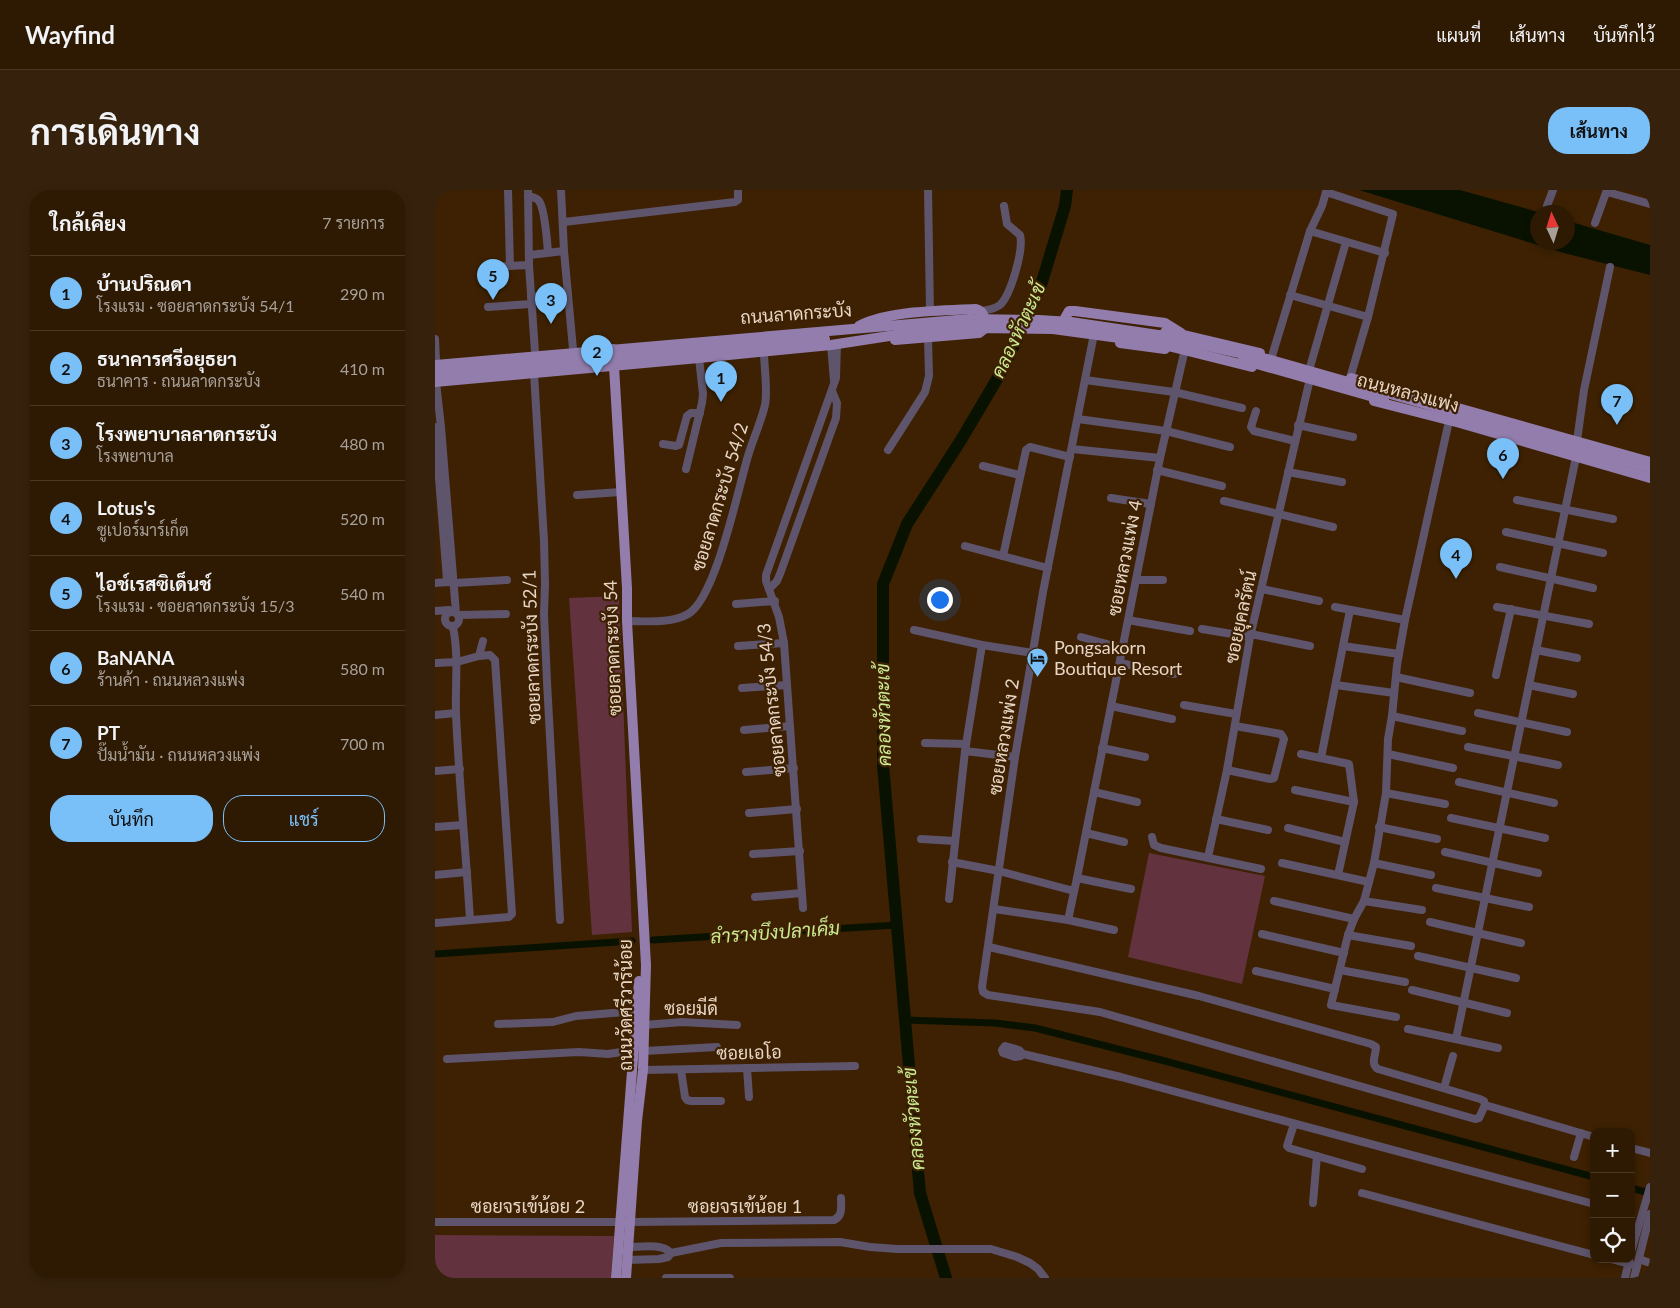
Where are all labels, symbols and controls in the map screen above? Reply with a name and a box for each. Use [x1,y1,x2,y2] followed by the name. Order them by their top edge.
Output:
[25,20,115,49] text: Wayfind
[1436,24,1481,46] text: แผนที่
[1509,24,1565,46] text: เส้นทาง
[1593,24,1655,46] text: บันทึกไว้
[1548,107,1650,154] button: เส้นทาง
[30,110,200,152] text: การเดินทาง
[1530,205,1575,250] north arrow
[50,210,126,235] text: ใกล้เคียง
[322,213,385,232] text: 7 รายการ
[477,259,509,300] pin: 5
[97,272,192,295] text: บ้านปริณดา
[985,276,1051,381] water label: คลองหัวตะเข้
[535,283,567,324] pin: 3
[61,284,71,303] text: 1
[340,284,385,303] text: 290 m
[97,296,294,315] text: โรงแรม · ซอยลาดกระบัง 54/1
[739,298,852,328] street label: ถนนลาดกระบัง
[581,335,613,376] pin: 2
[97,347,237,370] text: ธนาคารศรีอยุธยา
[61,359,71,378] text: 2
[340,359,385,378] text: 410 m
[705,361,737,402] pin: 1
[1355,368,1461,416] street label: ถนนหลวงแพ่ง
[97,371,260,390] text: ธนาคาร · ถนนลาดกระบัง
[1601,384,1633,425] pin: 7
[686,420,752,574] street label: ซอยลาดกระบัง 54/2
[97,422,277,445] text: โรงพยาบาลลาดกระบัง
[61,434,71,453] text: 3
[340,434,385,453] text: 480 m
[1487,438,1519,479] pin: 6
[97,446,174,465] text: โรงพยาบาล
[97,496,155,519] text: Lotus's
[1102,498,1146,618] street label: ซอยหลวงแพ่ง 4
[61,509,71,528] text: 4
[340,509,385,528] text: 520 m
[97,520,189,539] text: ซูเปอร์มาร์เก็ต
[1440,538,1472,579] pin: 4
[1218,568,1263,666] street label: ซอยยุคลรัตน์
[517,570,545,725] street label: ซอยลาดกระบัง 52/1
[97,572,212,595] text: ไอช์เรสซิเด็นช์
[599,580,625,716] street label: ซอยลาดกระบัง 54
[61,584,71,603] text: 5
[340,584,385,603] text: 540 m
[927,587,953,613] your location
[97,596,294,615] text: โรงแรม · ซอยลาดกระบัง 15/3
[752,622,790,778] street label: ซอยลาดกระบัง 54/3
[1054,636,1183,679] place label: Pongsakorn Boutique Resort
[97,646,174,669] text: BaNANA
[1026,646,1050,677] hotel icon: Pongsakorn Boutique Resort
[61,659,71,678] text: 6
[340,659,385,678] text: 580 m
[870,660,895,767] water label: คลองหัวตะเข้
[97,670,245,689] text: ร้านค้า · ถนนหลวงแพ่ง
[983,677,1023,797] street label: ซอยหลวงแพ่ง 2
[97,721,120,744] text: PT
[61,734,71,753] text: 7
[340,734,385,753] text: 700 m
[97,745,260,764] text: ปั๊มน้ำมัน · ถนนหลวงแพ่ง
[50,795,213,842] button: บันทึก
[223,795,385,842] button: แชร์
[709,914,841,948] water label: ลำรางบึงปลาเค็ม
[613,939,636,1071] street label: ถนนวัดศรีวารีน้อย
[664,996,718,1019] street label: ซอยมีดี
[716,1039,782,1064] street label: ซอยเอโอ
[896,1064,928,1171] water label: คลองหัวตะเข้
[1590,1128,1635,1263] map controls
[1590,1128,1635,1173] button: +
[1590,1173,1635,1218] button: −
[471,1195,585,1217] street label: ซอยจรเข้น้อย 2
[688,1195,802,1217] street label: ซอยจรเข้น้อย 1
[1590,1218,1635,1263] button: locate

